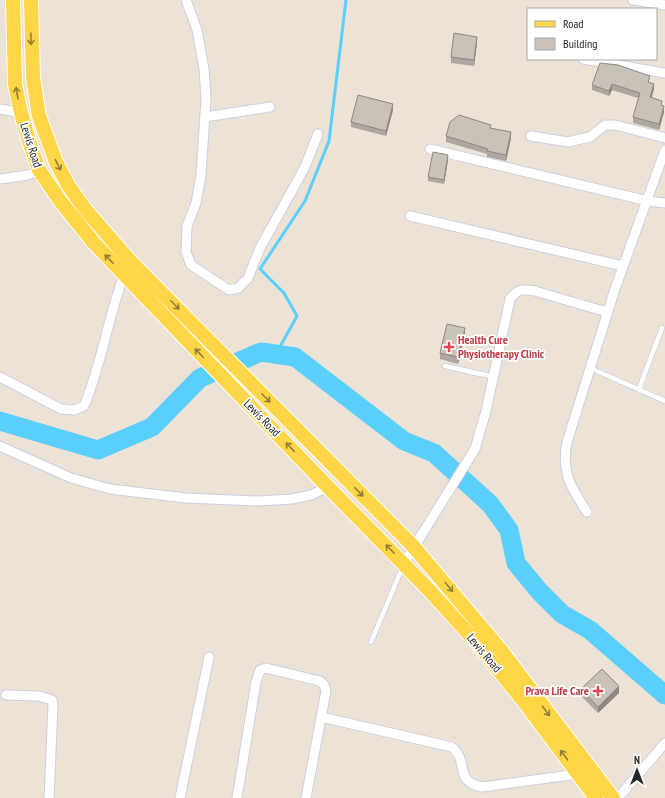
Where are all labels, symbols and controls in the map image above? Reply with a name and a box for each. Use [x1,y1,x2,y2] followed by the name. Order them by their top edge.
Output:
[527,8,657,60] legend
[563,16,583,31] text: Road
[27,32,35,45] one-way arrow
[563,36,598,51] text: Building
[13,86,21,99] one-way arrow
[17,121,46,169] street label: Lewis Road
[55,159,62,171] one-way arrow
[104,254,114,264] one-way arrow
[170,301,180,310] one-way arrow
[458,332,545,361] place label: Health Cure Physiotherapy Clinic
[443,341,455,353] marker: Health Cure Physiotherapy Clinic
[195,348,204,358] one-way arrow
[261,393,271,403] one-way arrow
[241,396,284,439] street label: Lewis Road
[285,442,295,452] one-way arrow
[354,487,364,497] one-way arrow
[385,544,395,554] one-way arrow
[444,581,453,592] one-way arrow
[464,630,505,675] street label: Lewis Road
[525,683,589,698] place label: Prava Life Care
[592,685,604,697] marker: Prava Life Care
[542,705,550,716] one-way arrow
[560,750,568,761] one-way arrow
[617,750,657,790] north arrow
[634,753,640,767] text: N

